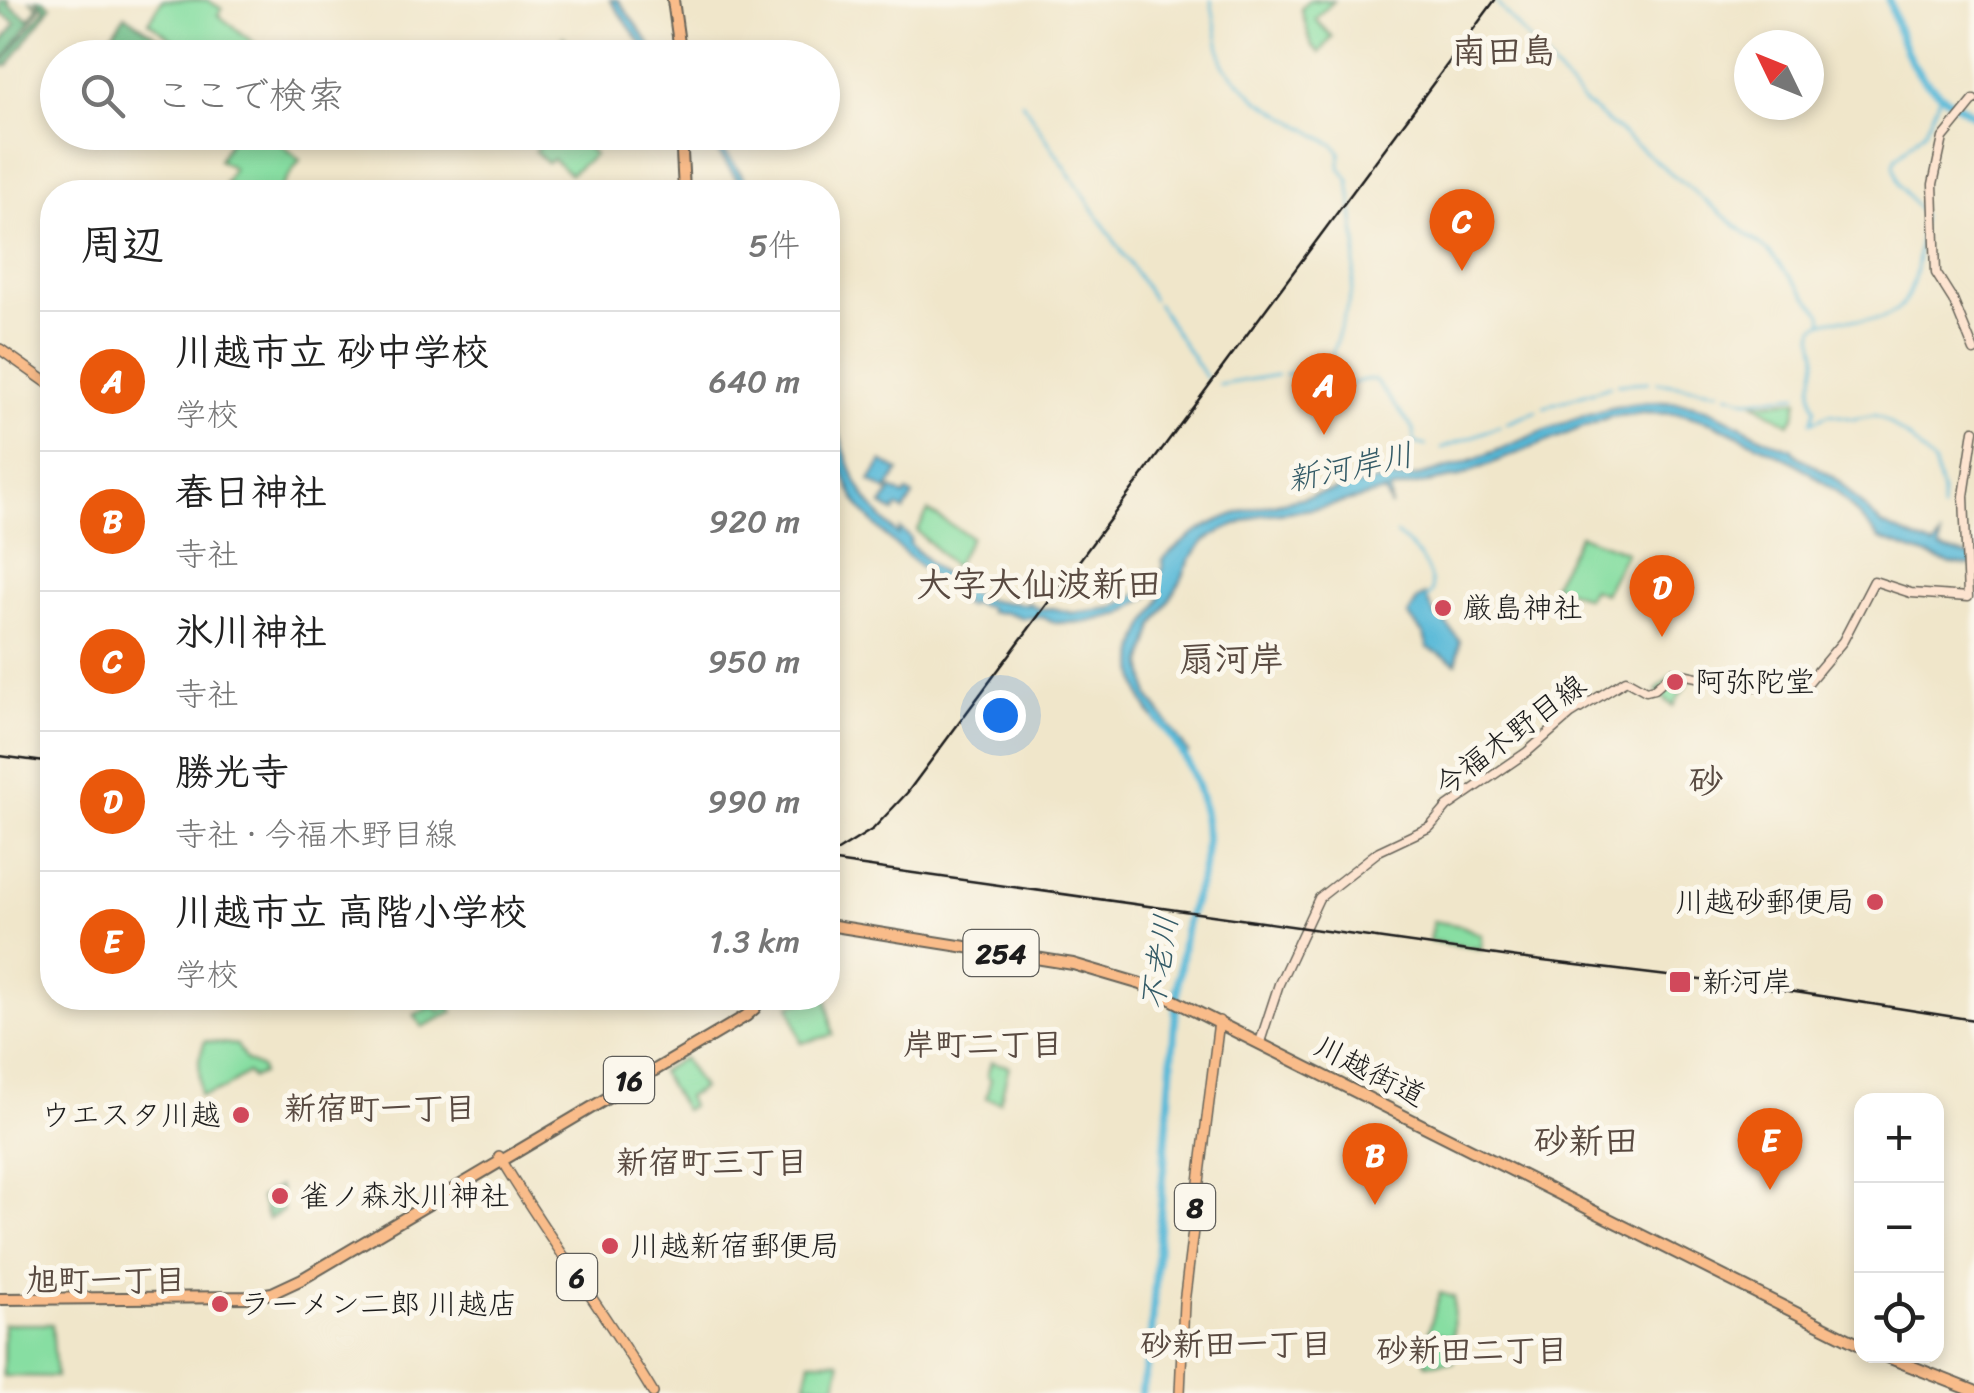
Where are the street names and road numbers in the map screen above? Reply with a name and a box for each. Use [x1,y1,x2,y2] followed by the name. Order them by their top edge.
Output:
[1422,659,1598,811] street label: 今福木野目線
[964,930,1038,976] road number: 254
[1304,1020,1436,1122] street label: 川越街道
[604,1057,654,1103] road number: 16
[1175,1184,1215,1230] road number: 8
[557,1254,597,1300] road number: 6

